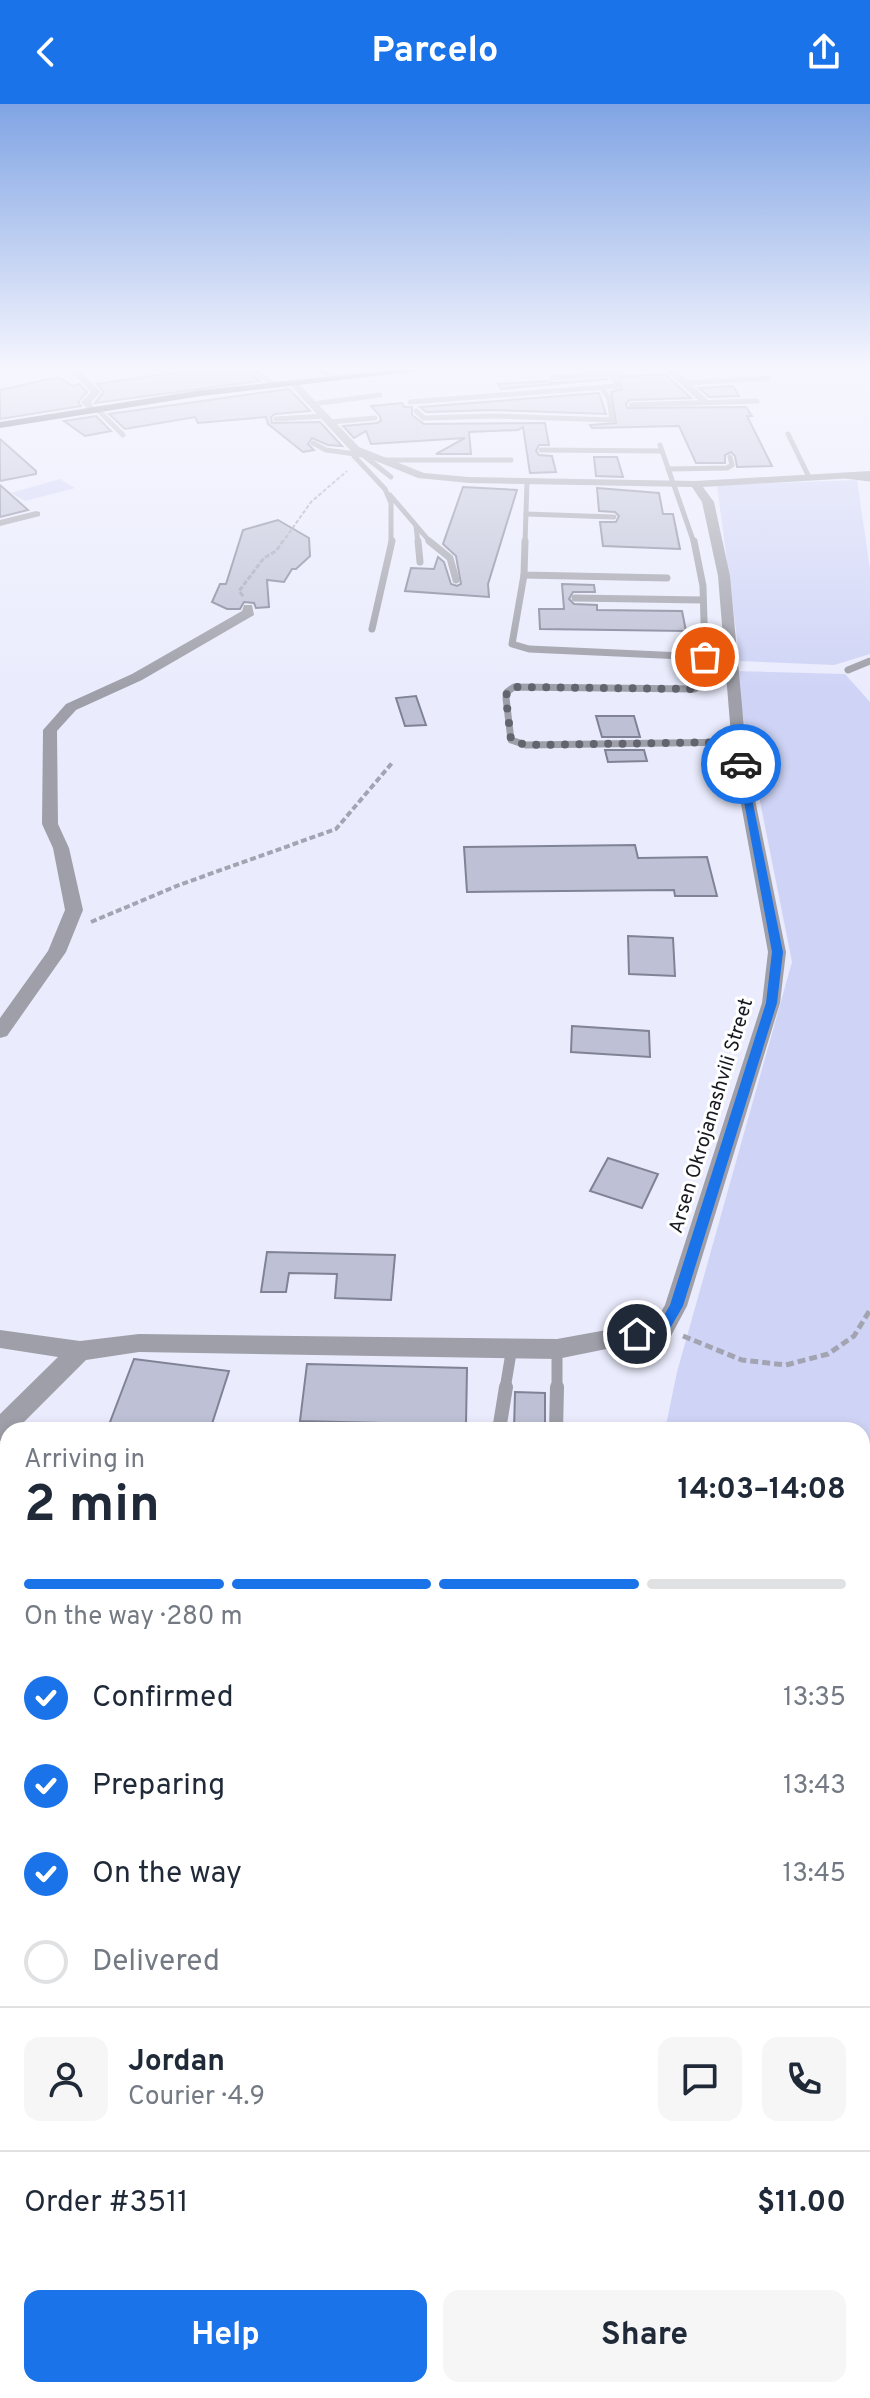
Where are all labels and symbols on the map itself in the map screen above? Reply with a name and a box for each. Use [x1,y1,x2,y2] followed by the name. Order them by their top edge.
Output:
[671,623,739,691] pin
[701,724,781,804] courier
[664,995,760,1237] street label: Arsen Okrojanashvili Street
[603,1300,671,1368] pin

